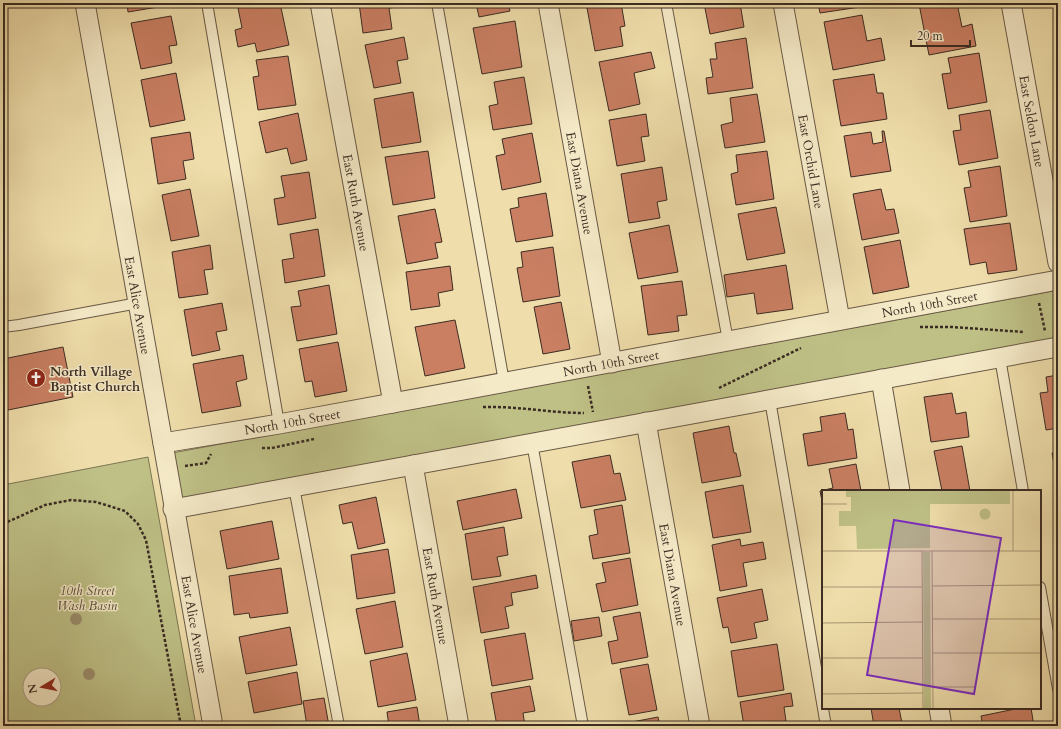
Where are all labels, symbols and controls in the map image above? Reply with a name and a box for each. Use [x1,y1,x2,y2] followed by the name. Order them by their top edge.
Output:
[911,22,970,48] scale bar
[917,28,944,44] text: 20 m
[1014,74,1049,169] street label: East Seldon Lane
[793,113,828,210] street label: East Orchid Lane
[561,131,597,236] street label: East Diana Avenue
[338,153,373,253] street label: East Ruth Avenue
[120,255,155,356] street label: East Alice Avenue
[880,287,979,322] street label: North 10th Street
[562,346,660,381] street label: North 10th Street
[50,363,140,396] place label: North Village Baptist Church
[25,367,47,389] church icon: North Village Baptist Church
[243,405,342,440] street label: North 10th Street
[822,490,1041,709] inset map
[654,522,690,628] street label: East Diana Avenue
[418,546,453,646] street label: East Ruth Avenue
[176,574,211,675] street label: East Alice Avenue
[57,582,118,615] park label: 10th Street Wash Basin
[22,667,62,707] north arrow
[24,682,41,695] text: N

